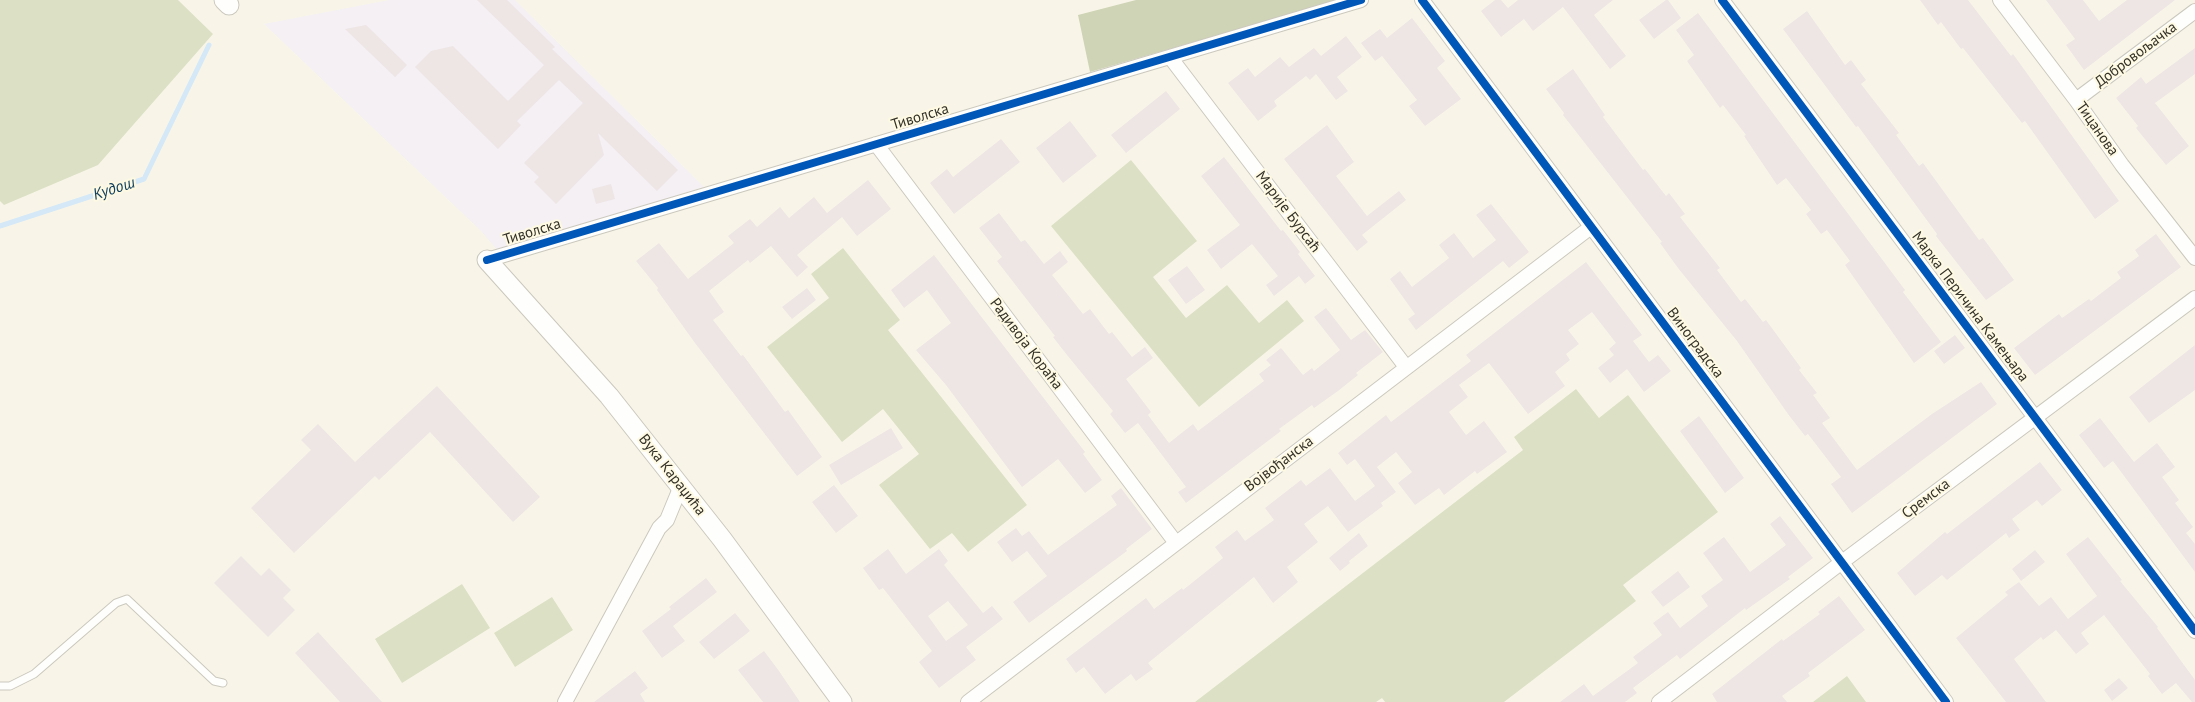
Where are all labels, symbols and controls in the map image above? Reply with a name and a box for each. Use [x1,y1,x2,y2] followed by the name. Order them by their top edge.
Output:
[2092,18,2180,92] street label: Добровољачка
[2072,99,2122,159] street label: Тицанова
[889,100,951,134] street label: Тиволска
[1252,168,1324,256] street label: Марије Бурсаћ
[91,173,137,205] water label: Кудош
[501,215,563,249] street label: Тиволска
[1908,228,2032,386] street label: Марка Перичина Камењара
[986,295,1066,393] street label: Радивоја Кораћа
[1663,304,1727,382] street label: Виноградска
[635,431,709,519] street label: Вука Караџића
[1241,432,1317,496] street label: Војвођанска
[1898,475,1954,523] street label: Сремска

